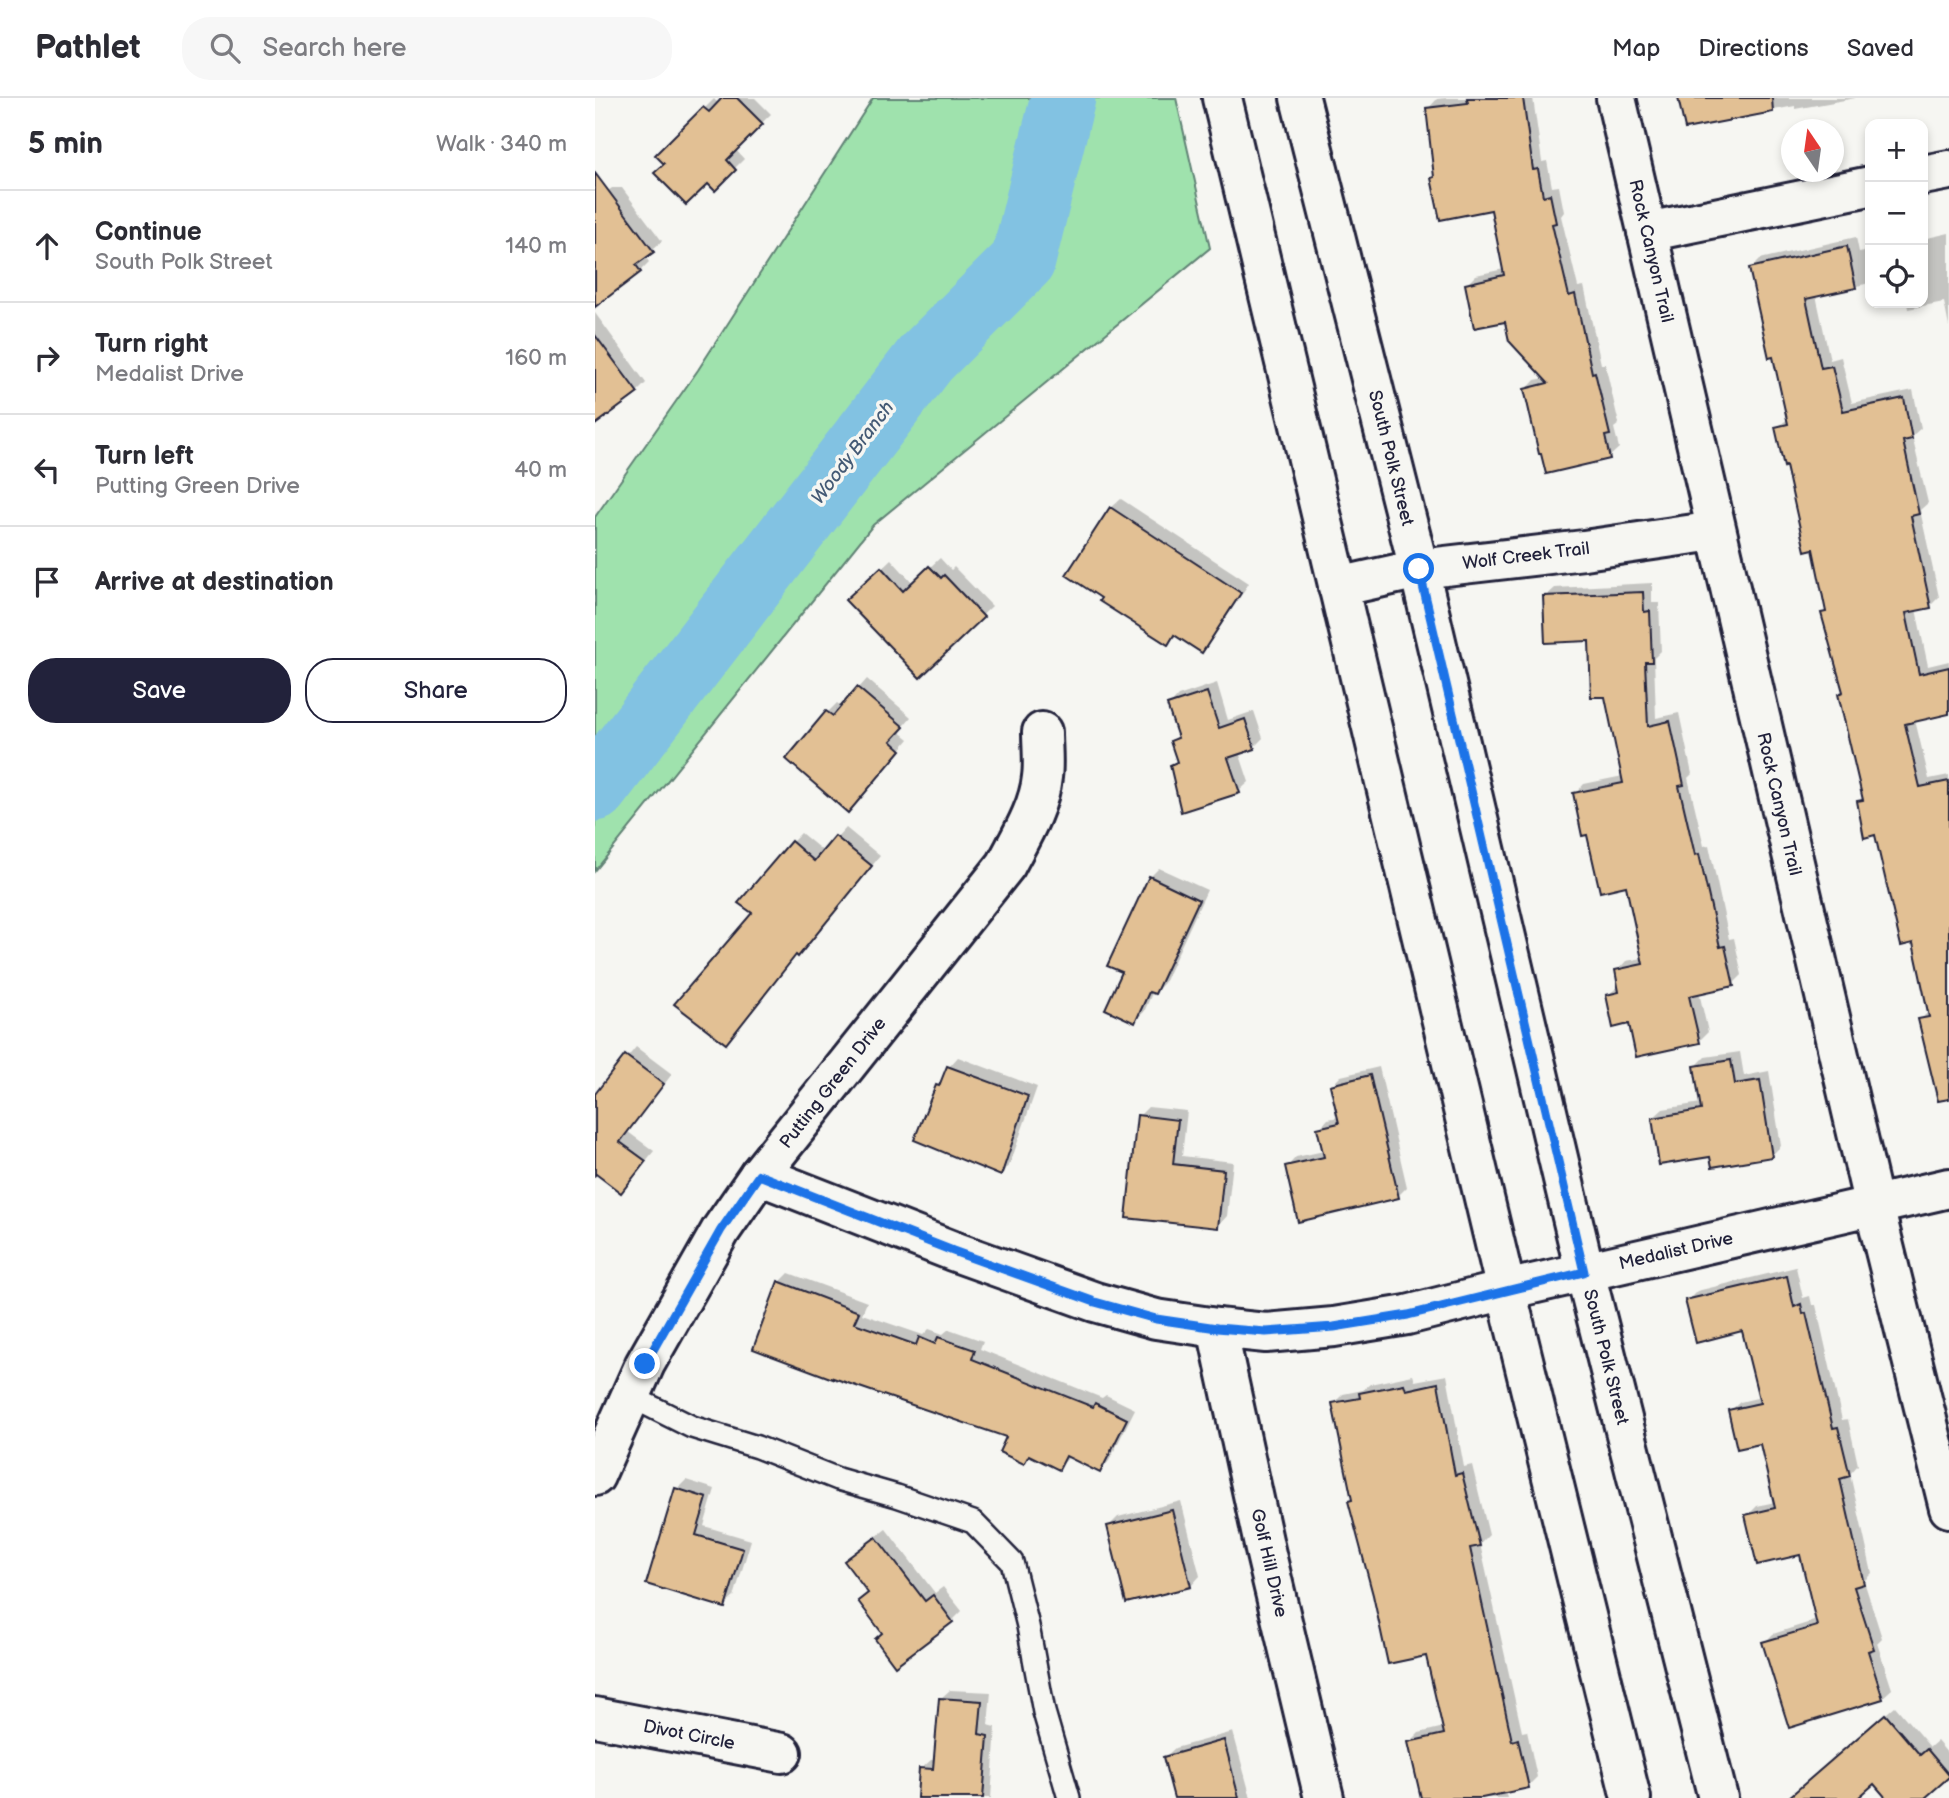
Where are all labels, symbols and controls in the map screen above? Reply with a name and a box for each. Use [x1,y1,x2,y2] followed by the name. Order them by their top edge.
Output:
[182,17,672,80] search box
[35,28,140,68] text: Pathlet
[206,29,244,67] icon: search
[262,33,406,64] text: Search here
[1612,34,1660,63] text: Map
[1698,34,1809,63] text: Directions
[1847,34,1914,63] text: Saved
[1781,119,1844,182] north arrow
[1865,119,1928,308] map controls
[1865,119,1928,182] button: +
[28,126,103,162] text: 5 min
[436,130,567,158] text: Walk · 340 m
[1624,177,1678,325] street label: Rock Canyon Trail
[1865,182,1928,245] button: −
[95,217,202,248] text: Continue
[28,227,66,265] icon: ahead
[505,232,567,260] text: 140 m
[1865,245,1928,308] button: locate
[95,248,272,276] text: South Polk Street
[95,329,208,360] text: Turn right
[28,339,66,377] icon: right
[505,344,567,372] text: 160 m
[95,360,244,388] text: Medalist Drive
[1364,388,1418,528] street label: South Polk Street
[807,397,899,509] water label: Woody Branch
[95,441,194,472] text: Turn left
[28,451,66,489] icon: left
[514,456,567,484] text: 40 m
[95,472,300,500] text: Putting Green Drive
[1461,538,1591,574] street label: Wolf Creek Trail
[1403,553,1434,584] route start
[28,563,66,601] icon: arrive
[95,567,334,598] text: Arrive at destination
[28,658,291,723] button: Save
[305,658,567,723] button: Share
[1752,730,1806,878] street label: Rock Canyon Trail
[775,1013,891,1153] street label: Putting Green Drive
[1617,1228,1735,1274] street label: Medalist Drive
[1579,1287,1633,1427] street label: South Polk Street
[629,1348,660,1379] route end
[1246,1507,1292,1620] street label: Golf Hill Drive
[641,1716,737,1754] street label: Divot Circle

